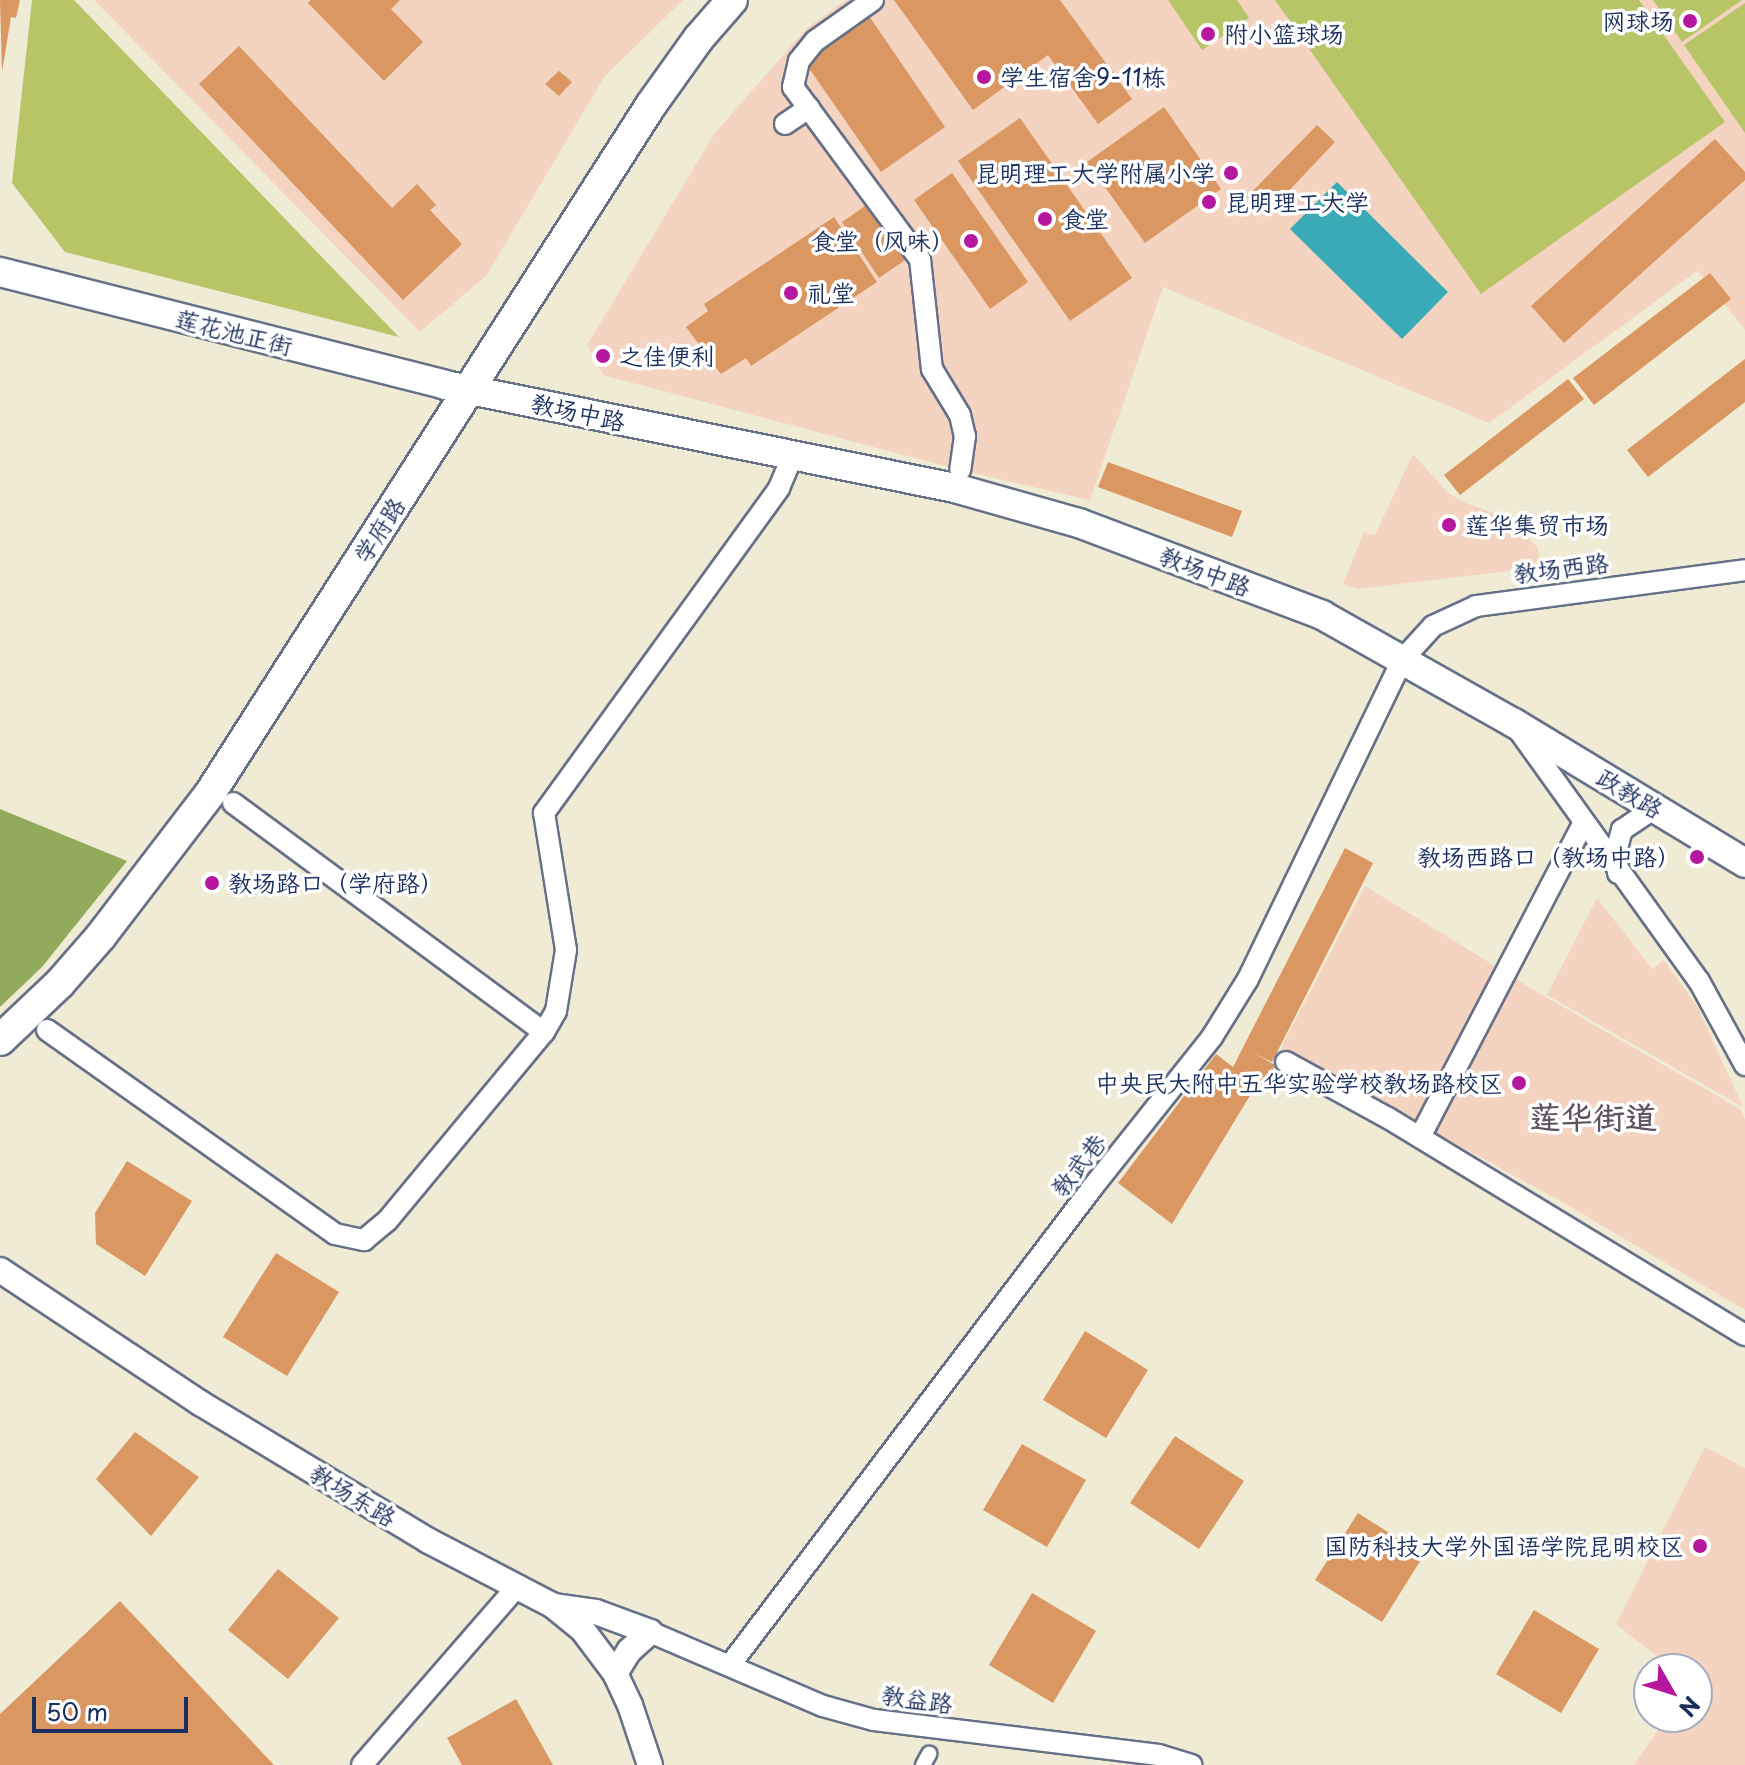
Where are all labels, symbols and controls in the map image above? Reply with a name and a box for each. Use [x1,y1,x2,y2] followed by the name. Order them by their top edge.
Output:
[1602,7,1674,35] place label: 网球场
[1681,12,1699,30] marker: 网球场
[1224,20,1344,48] place label: 附小篮球场
[1199,25,1217,43] marker: 附小篮球场
[1000,63,1166,91] place label: 学生宿舍9-11栋
[975,68,993,86] marker: 学生宿舍9-11栋
[975,159,1215,187] place label: 昆明理工大学附属小学
[1222,164,1240,182] marker: 昆明理工大学附属小学
[1225,188,1369,216] place label: 昆明理工大学
[1200,193,1218,211] marker: 昆明理工大学
[1061,205,1109,233] place label: 食堂
[1036,210,1054,228] marker: 食堂
[811,227,955,255] place label: 食堂（风味）
[962,232,980,250] marker: 食堂（风味）
[807,279,855,307] place label: 礼堂
[782,284,800,302] marker: 礼堂
[172,304,296,360] street label: 莲花池正街
[619,342,715,370] place label: 之佳便利
[594,347,612,365] marker: 之佳便利
[528,388,628,436] street label: 教场中路
[347,492,411,568] street label: 学府路
[1465,511,1609,539] place label: 莲华集贸市场
[1440,516,1458,534] marker: 莲华集贸市场
[1155,540,1255,602] street label: 教场中路
[1512,548,1610,588] street label: 教场西路
[1592,762,1668,824] street label: 政教路
[1417,843,1681,871] place label: 教场西路口（教场中路）
[1688,848,1706,866] marker: 教场西路口（教场中路）
[228,869,444,897] place label: 教场路口（学府路）
[203,874,221,892] marker: 教场路口（学府路）
[1095,1069,1503,1097] place label: 中央民大附中五华实验学校教场路校区
[1510,1074,1528,1092] marker: 中央民大附中五华实验学校教场路校区
[1529,1097,1657,1135] district label: 莲华街道
[1044,1128,1112,1202] street label: 教武巷
[304,1458,402,1532] street label: 教场东路
[1324,1532,1684,1560] place label: 国防科技大学外国语学院昆明校区
[1691,1537,1709,1555] marker: 国防科技大学外国语学院昆明校区
[1633,1653,1713,1733] north arrow
[879,1680,955,1718] street label: 教益路
[36,1681,192,1731] scale bar
[1672,1690,1709,1724] text: N
[46,1693,108,1729] text: 50 m

